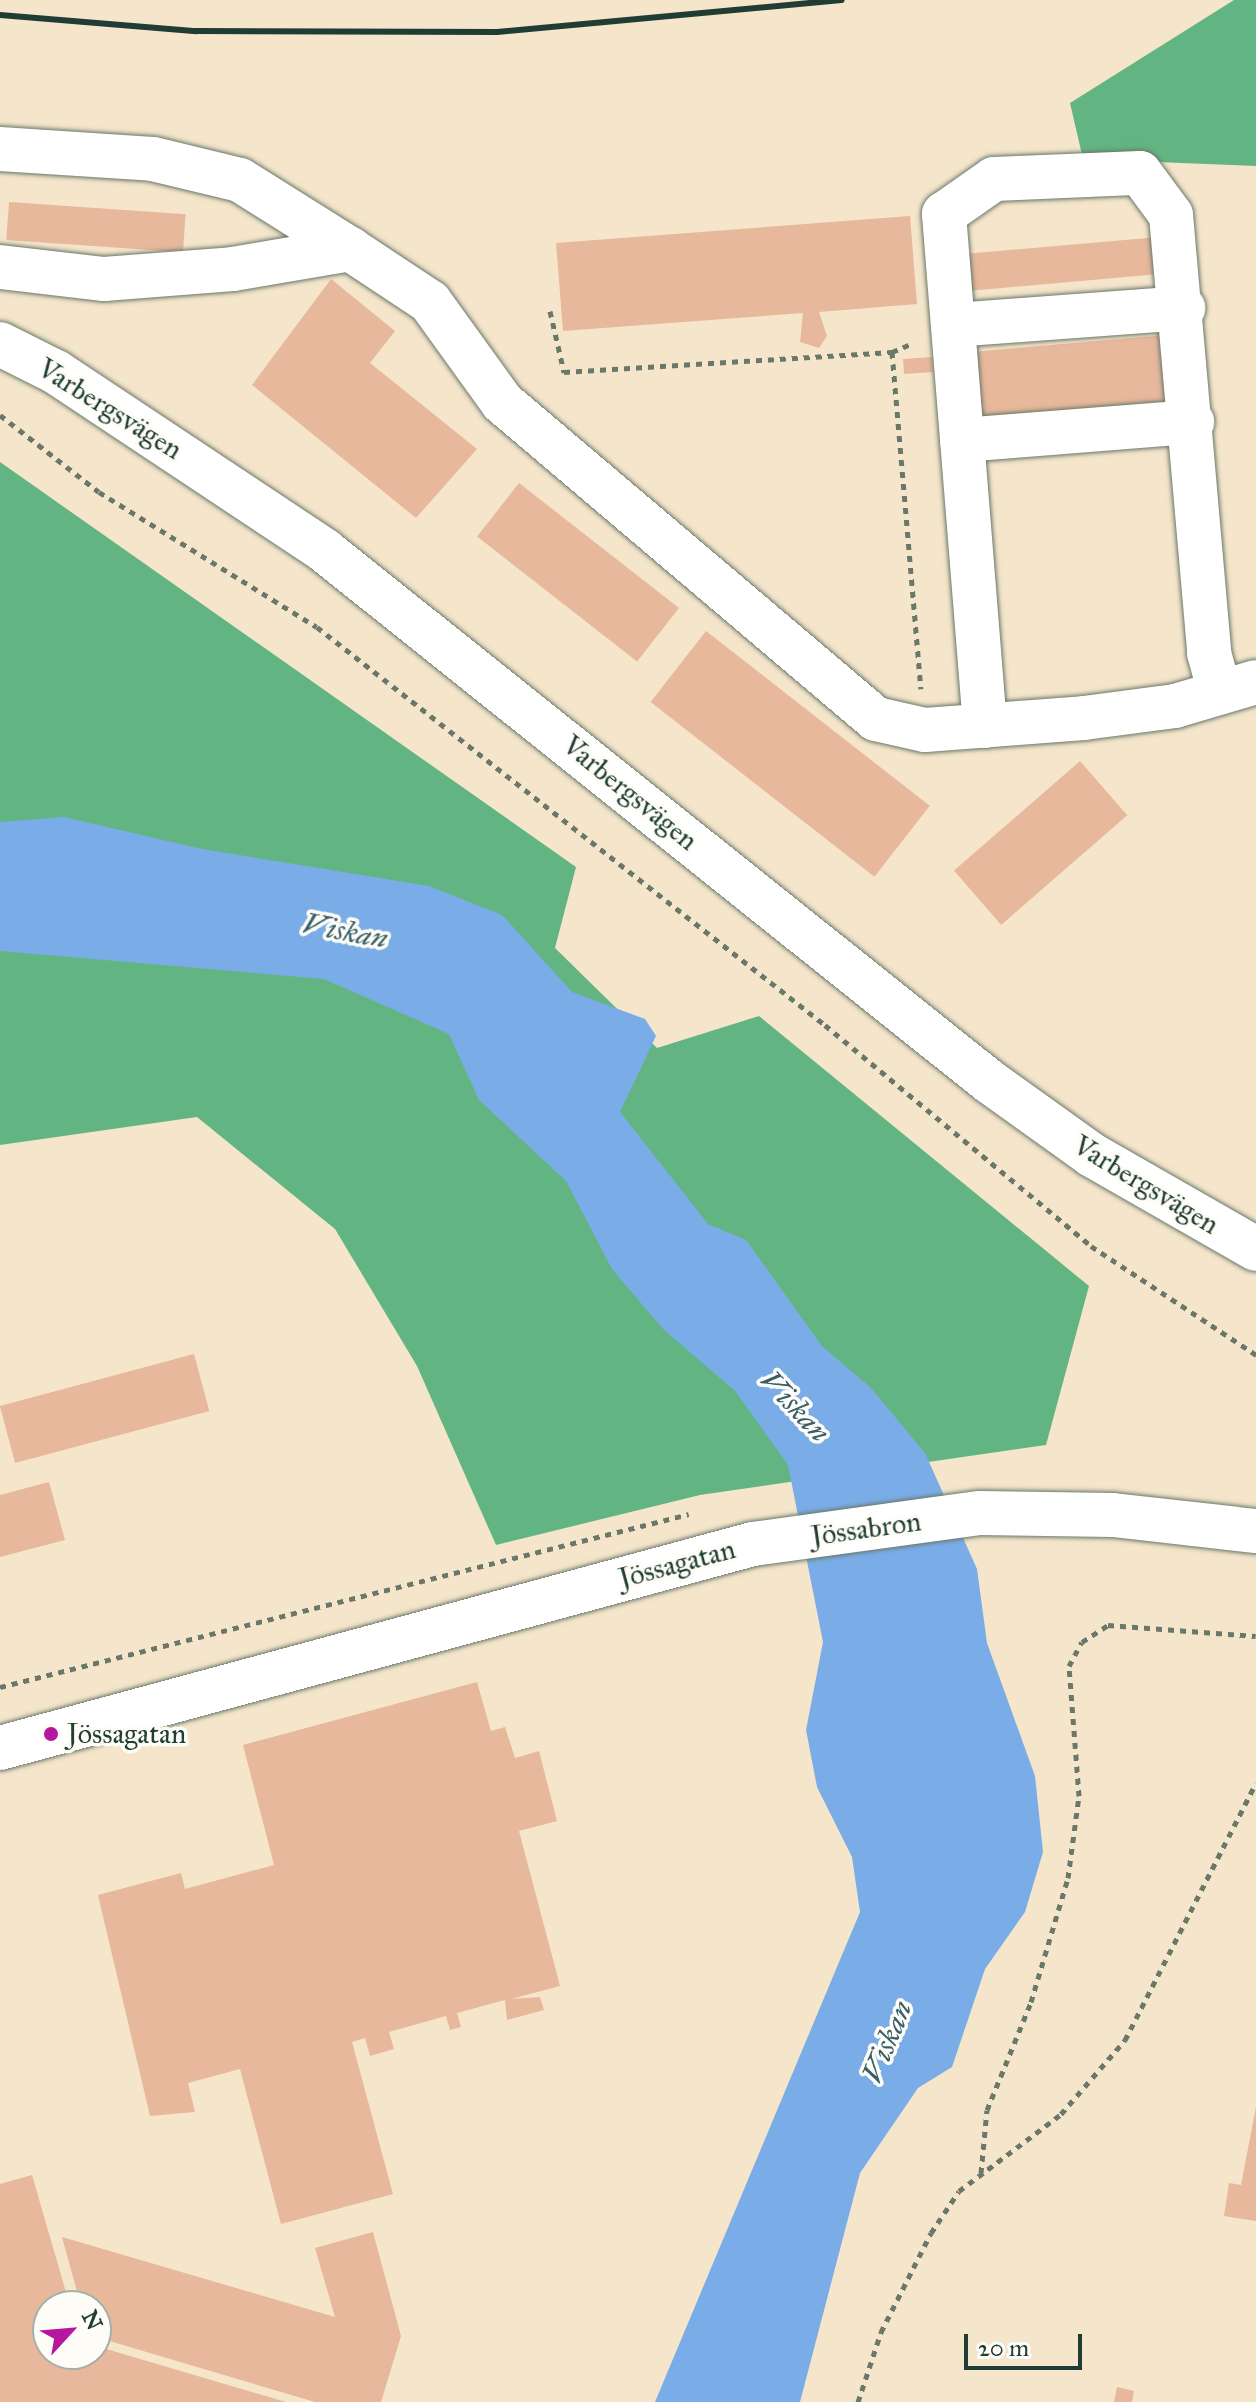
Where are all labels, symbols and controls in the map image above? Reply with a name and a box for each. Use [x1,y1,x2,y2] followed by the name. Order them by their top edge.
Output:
[32,351,188,467] street label: Varbergsvägen
[556,728,704,858] street label: Varbergsvägen
[299,905,391,957] water label: Viskan
[1067,1128,1225,1242] street label: Varbergsvägen
[753,1362,837,1450] water label: Viskan
[809,1505,923,1553] street label: Jössabron
[615,1532,739,1596] street label: Jössagatan
[67,1717,186,1751] place label: Jössagatan
[42,1725,60,1743] marker: Jössagatan
[854,1995,920,2089] water label: Viskan
[32,2290,112,2370] north arrow
[76,2306,108,2334] text: N
[968,2318,1086,2368] scale bar
[978,2333,1029,2363] text: 20 m

